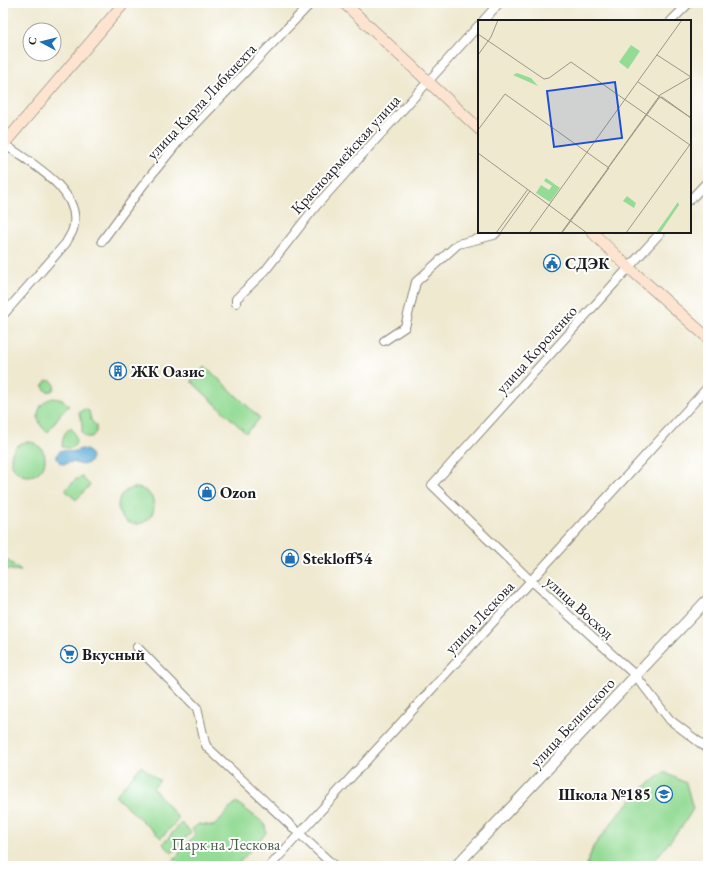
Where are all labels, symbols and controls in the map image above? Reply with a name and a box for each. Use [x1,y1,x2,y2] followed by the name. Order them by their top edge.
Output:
[478,20,691,233] inset map
[22,22,62,62] north arrow
[25,36,40,46] text: С
[142,38,261,164] street label: улица Карла Либкнехта
[286,90,405,219] street label: Красноармейская улица
[542,253,562,273] public building icon: СДЭК
[565,253,610,274] place label: СДЭК
[491,301,582,398] street label: улица Короленко
[108,361,128,381] building icon: ЖК Оазис
[130,361,205,382] place label: ЖК Оазис
[197,482,217,502] shop icon: Ozon
[220,482,256,503] place label: Ozon
[280,548,300,568] shop icon: Stekloff54
[303,548,373,569] place label: Stekloff54
[541,571,619,644] street label: улица Восход
[440,576,519,658] street label: улица Лескова
[59,644,79,664] supermarket icon: Вкусный
[82,644,146,665] place label: Вкусный
[525,673,620,772] street label: улица Белинского
[559,784,651,805] place label: Школа №185
[654,784,674,804] school or university icon: Школа №185
[172,834,281,855] park label: Парк на Лескова

